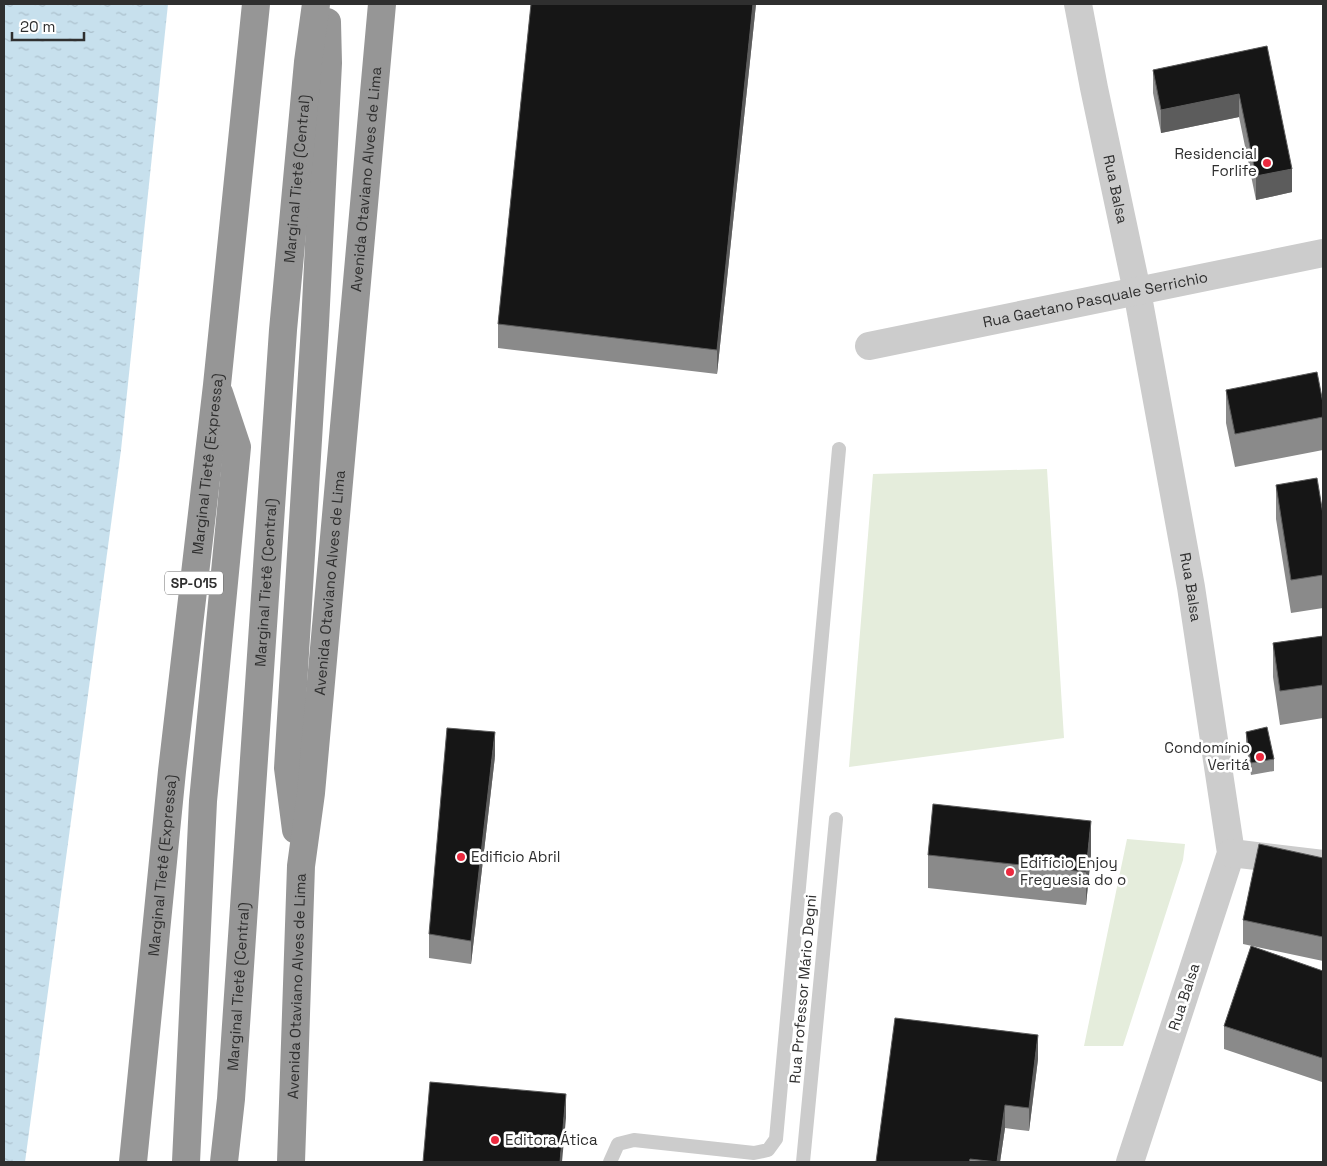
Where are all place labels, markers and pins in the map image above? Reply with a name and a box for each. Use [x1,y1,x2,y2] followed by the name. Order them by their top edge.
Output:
[1174,144,1257,180] place label: Residencial Forlife
[1261,157,1273,169] marker: Residencial Forlife
[1164,738,1250,774] place label: Condomínio Veritá
[1254,751,1266,763] marker: Condomínio Veritá
[471,847,560,866] place label: Edificio Abril
[455,851,467,863] marker: Edificio Abril
[1020,853,1126,889] place label: Edifício Enjoy Freguesia do o
[1004,866,1016,878] marker: Edifício Enjoy Freguesia do o
[505,1130,598,1149] place label: Editora Ática
[489,1134,501,1146] marker: Editora Ática

